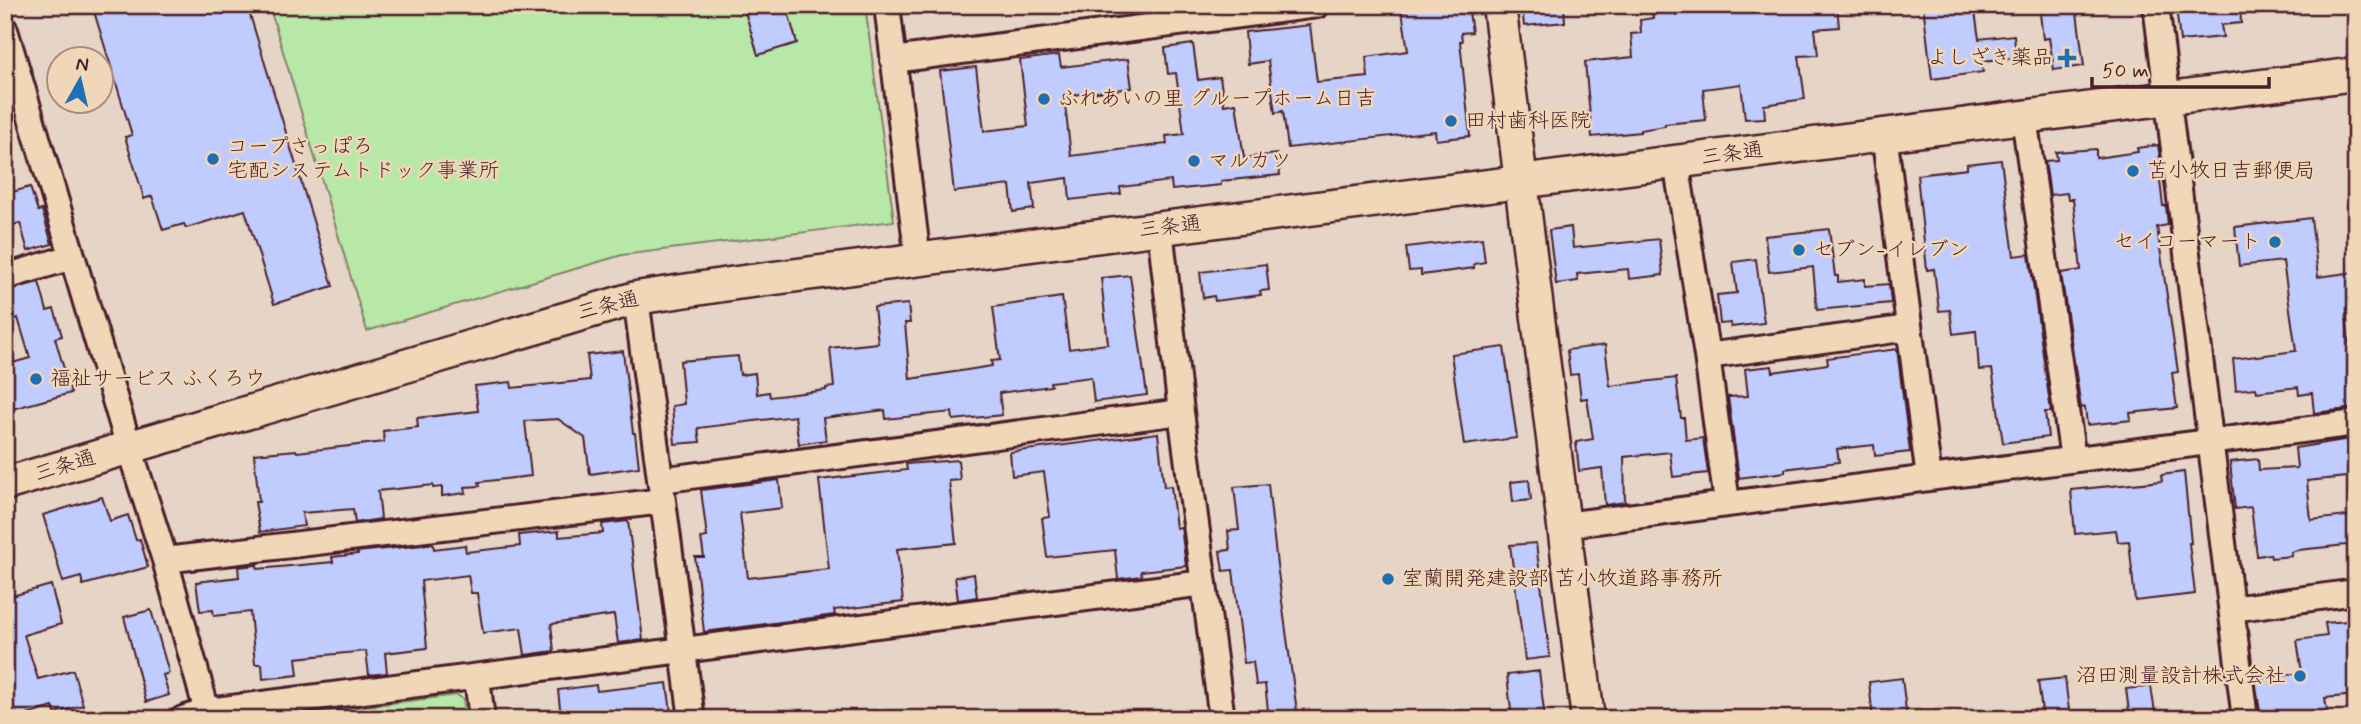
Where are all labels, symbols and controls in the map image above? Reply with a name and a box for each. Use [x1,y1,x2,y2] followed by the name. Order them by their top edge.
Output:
[1927,44,2053,72] place label: よしざき薬品
[46,46,116,116] north arrow
[2092,46,2268,90] scale bar
[2059,50,2075,66] marker: よしざき薬品
[74,51,90,78] text: N
[2102,57,2149,85] text: 50 m
[1058,85,1376,113] place label: ふれあいの里 グループホーム日吉
[1036,91,1052,107] marker: ふれあいの里 グループホーム日吉
[1465,107,1591,135] place label: 田村歯科医院
[1443,113,1459,129] marker: 田村歯科医院
[227,133,500,185] place label: コープさっぽろ 宅配システムトドック事業所
[1699,136,1765,172] street label: 三条通
[1208,147,1292,175] place label: マルカツ
[205,151,221,167] marker: コープさっぽろ 宅配システムトドック事業所
[1186,153,1202,169] marker: マルカツ
[2147,157,2315,185] place label: 苫小牧日吉郵便局
[2125,163,2141,179] marker: 苫小牧日吉郵便局
[1137,209,1203,245] street label: 三条通
[2114,228,2261,256] place label: セイコーマート
[2267,234,2283,250] marker: セイコーマート
[1813,236,1969,264] place label: セブン-イレブン
[1791,242,1807,258] marker: セブン-イレブン
[574,285,642,327] street label: 三条通
[50,365,266,393] place label: 福祉サービス ふくろウ
[28,371,44,387] marker: 福祉サービス ふくろウ
[31,443,99,489] street label: 三条通
[1402,565,1723,593] place label: 室蘭開発建設部 苫小牧道路事務所
[1380,571,1396,587] marker: 室蘭開発建設部 苫小牧道路事務所
[2076,662,2286,690] place label: 沼田測量設計株式会社
[2292,668,2308,684] marker: 沼田測量設計株式会社

